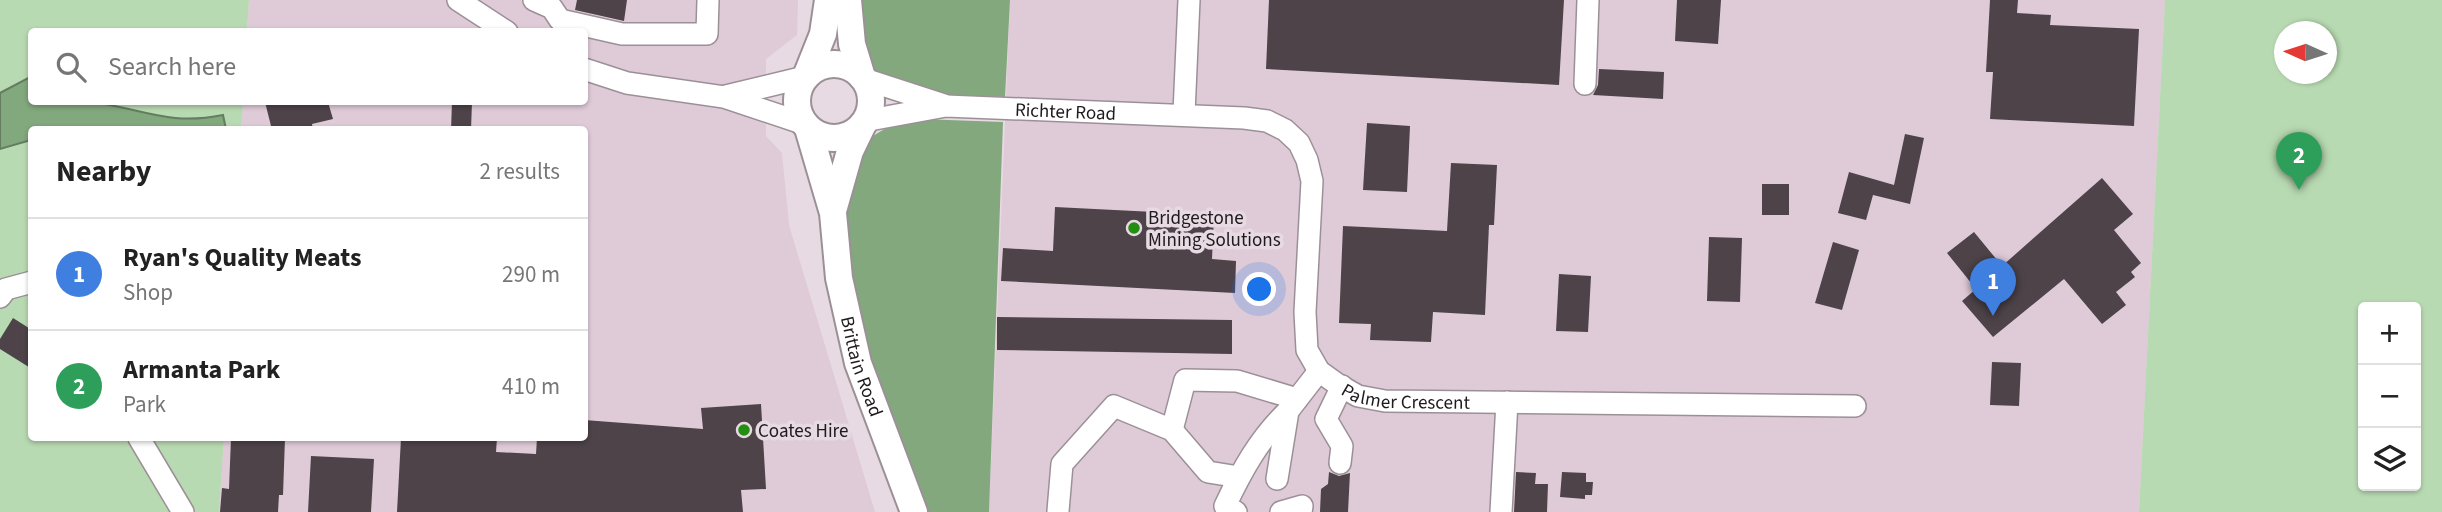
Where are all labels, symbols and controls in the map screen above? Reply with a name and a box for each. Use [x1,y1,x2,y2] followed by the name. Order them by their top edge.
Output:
[2274,21,2337,84] north arrow
[28,28,588,105] search box
[52,48,90,86] icon: search
[108,48,236,85] text: Search here
[1014,97,1117,128] street label: Richter Road
[2276,132,2322,190] pin: 2
[56,150,151,193] text: Nearby
[480,155,560,188] text: 2 results
[1148,205,1281,254] place label: Bridgestone Mining Solutions
[1126,220,1142,236] marker: Bridgestone Mining Solutions
[123,239,362,276] text: Ryan's Quality Meats
[73,258,85,291] text: 1
[502,258,560,291] text: 290 m
[1970,258,2016,316] pin: 1
[1242,272,1276,306] your location
[123,276,173,309] text: Shop
[2358,302,2421,491] map controls
[2358,302,2421,365] button: +
[833,314,889,421] street label: Brittain Road
[123,351,280,388] text: Armanta Park
[2358,365,2421,428] button: −
[73,370,85,403] text: 2
[502,370,560,403] text: 410 m
[1336,377,1471,417] street label: Palmer Crescent
[123,388,166,421] text: Park
[758,418,848,445] place label: Coates Hire
[736,422,752,438] marker: Coates Hire
[2358,428,2421,491] button: layers

